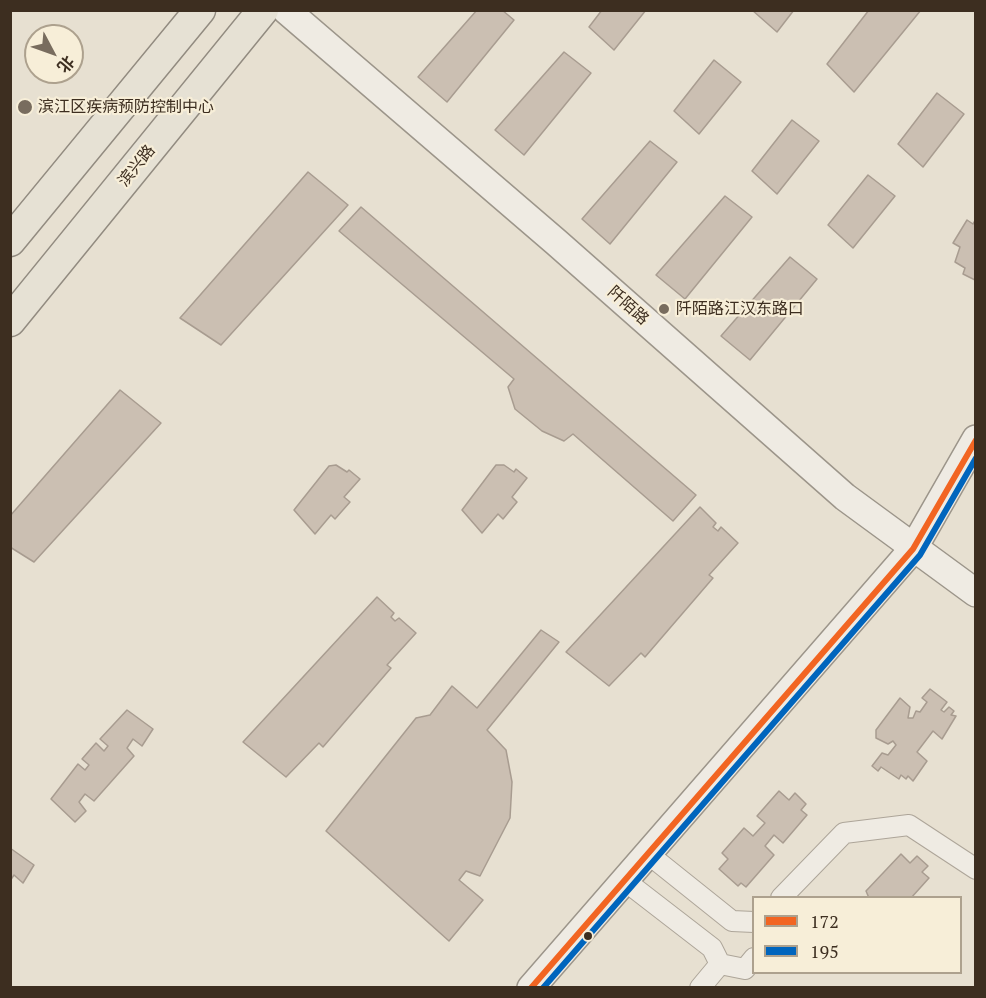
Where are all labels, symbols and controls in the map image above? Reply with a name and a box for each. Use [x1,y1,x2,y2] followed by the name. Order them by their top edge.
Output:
[24,24,84,84] north arrow
[53,51,80,78] text: 北
[38,97,214,117] place label: 滨江区疾病预防控制中心
[16,98,34,116] marker: 滨江区疾病预防控制中心
[114,141,160,191] street label: 滨兴路
[604,283,652,329] street label: 阡陌路
[676,299,804,319] place label: 阡陌路江汉东路口
[657,302,671,316] marker: 阡陌路江汉东路口
[752,896,962,974] legend
[810,909,839,933] text: 172
[582,930,594,942] unlabelled marker
[810,939,839,963] text: 195

